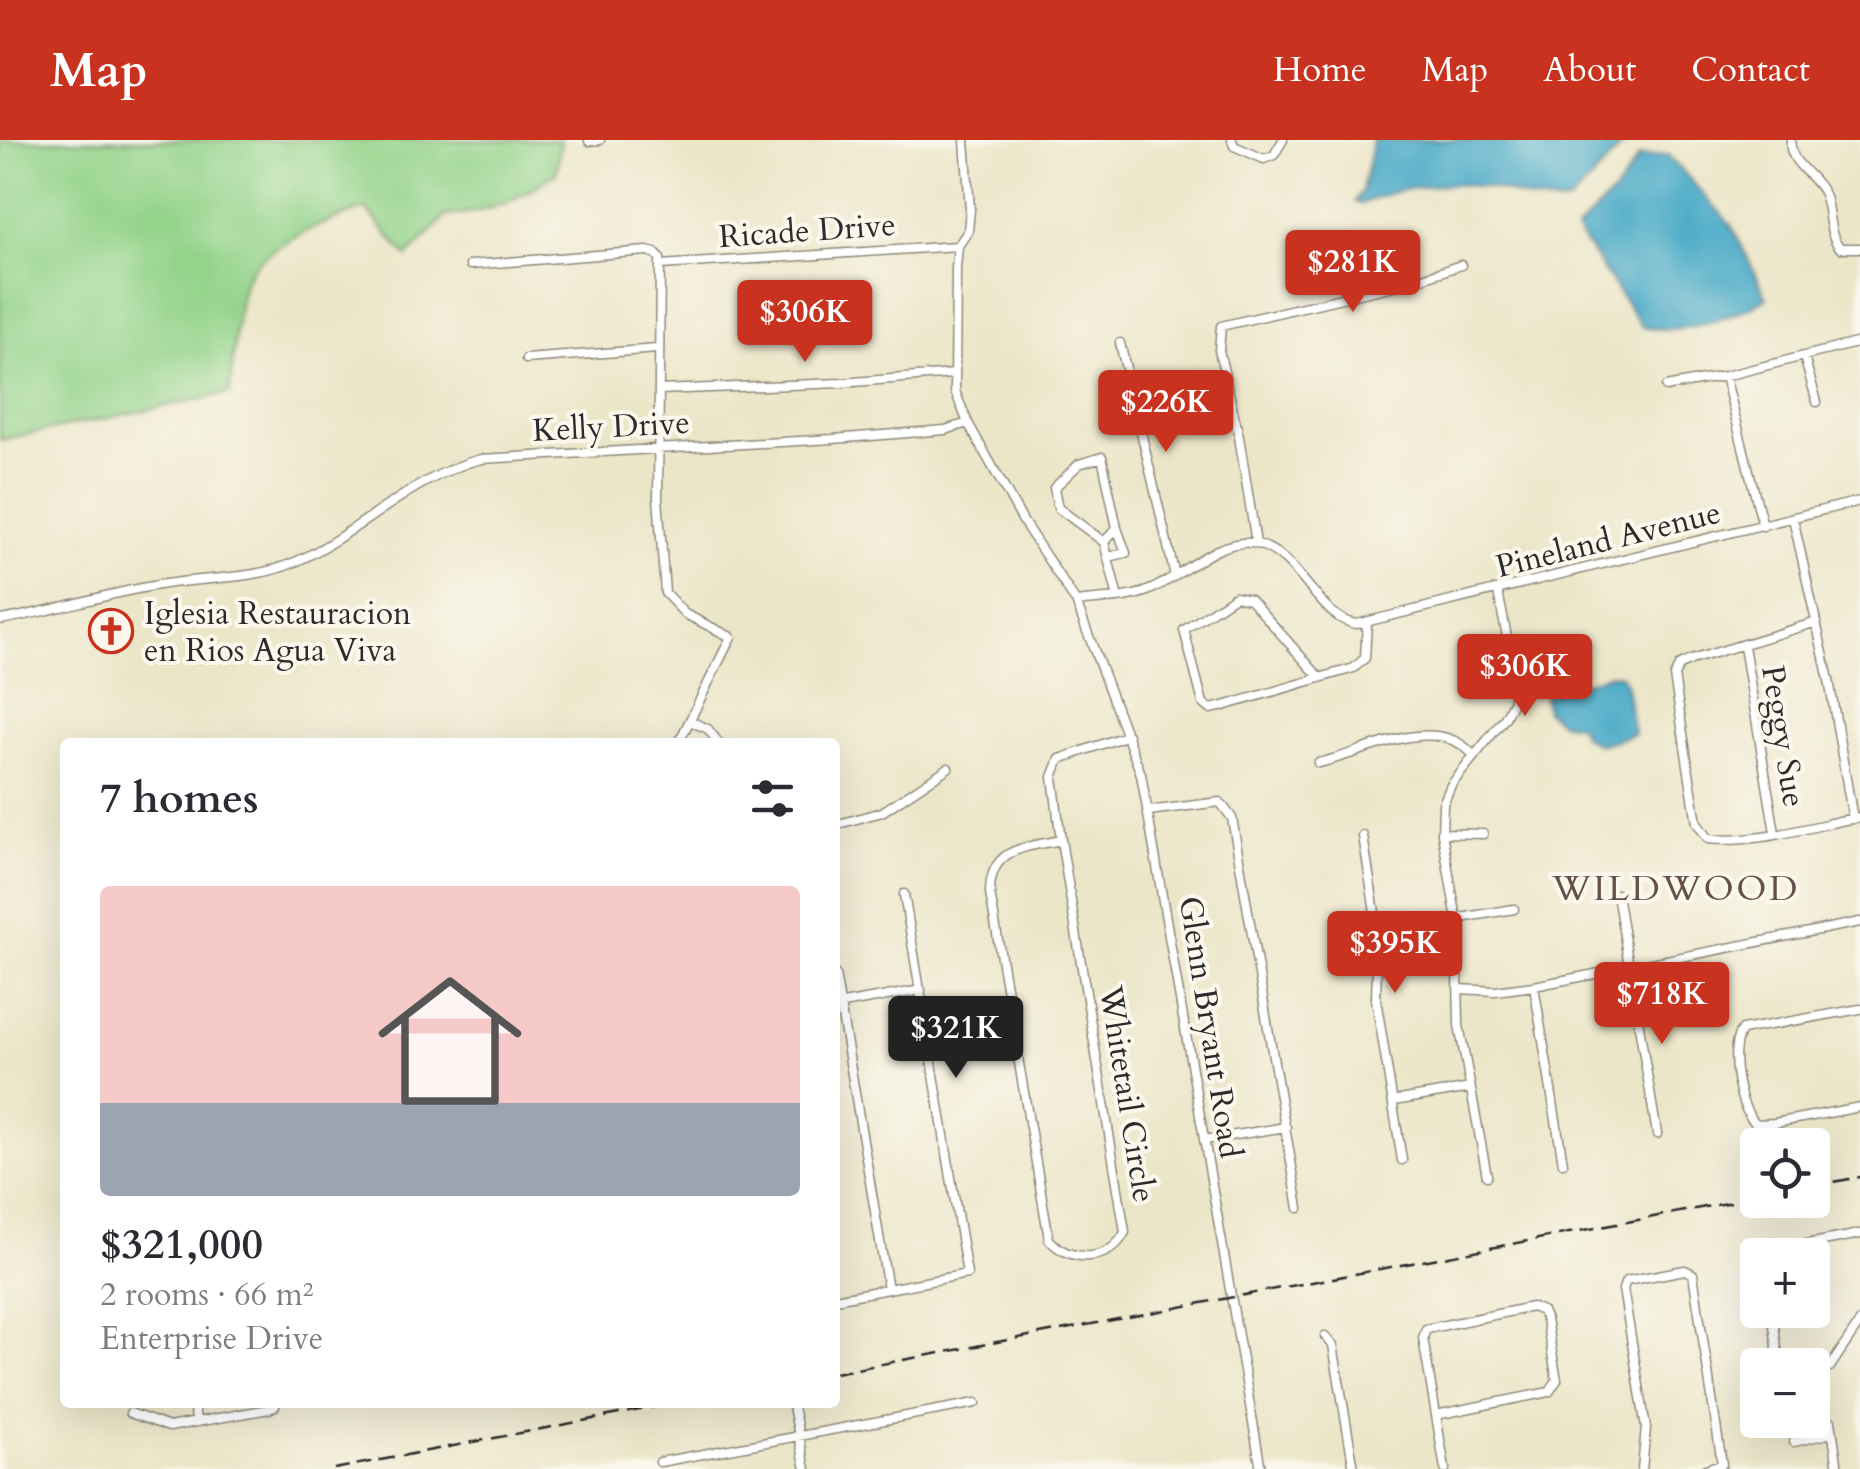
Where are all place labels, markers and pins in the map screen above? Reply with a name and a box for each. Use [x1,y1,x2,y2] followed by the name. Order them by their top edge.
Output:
[1283,230,1423,315] pin: $281K
[735,280,875,365] pin: $306K
[1096,370,1236,455] pin: $226K
[144,592,411,673] place label: Iglesia Restauracion en Rios Agua Viva
[88,608,134,654] church icon: Iglesia Restauracion en Rios Agua Viva
[1455,634,1595,719] pin: $306K
[1325,911,1465,996] pin: $395K
[1592,962,1732,1047] pin: $718K
[886,996,1026,1081] pin: $321K

